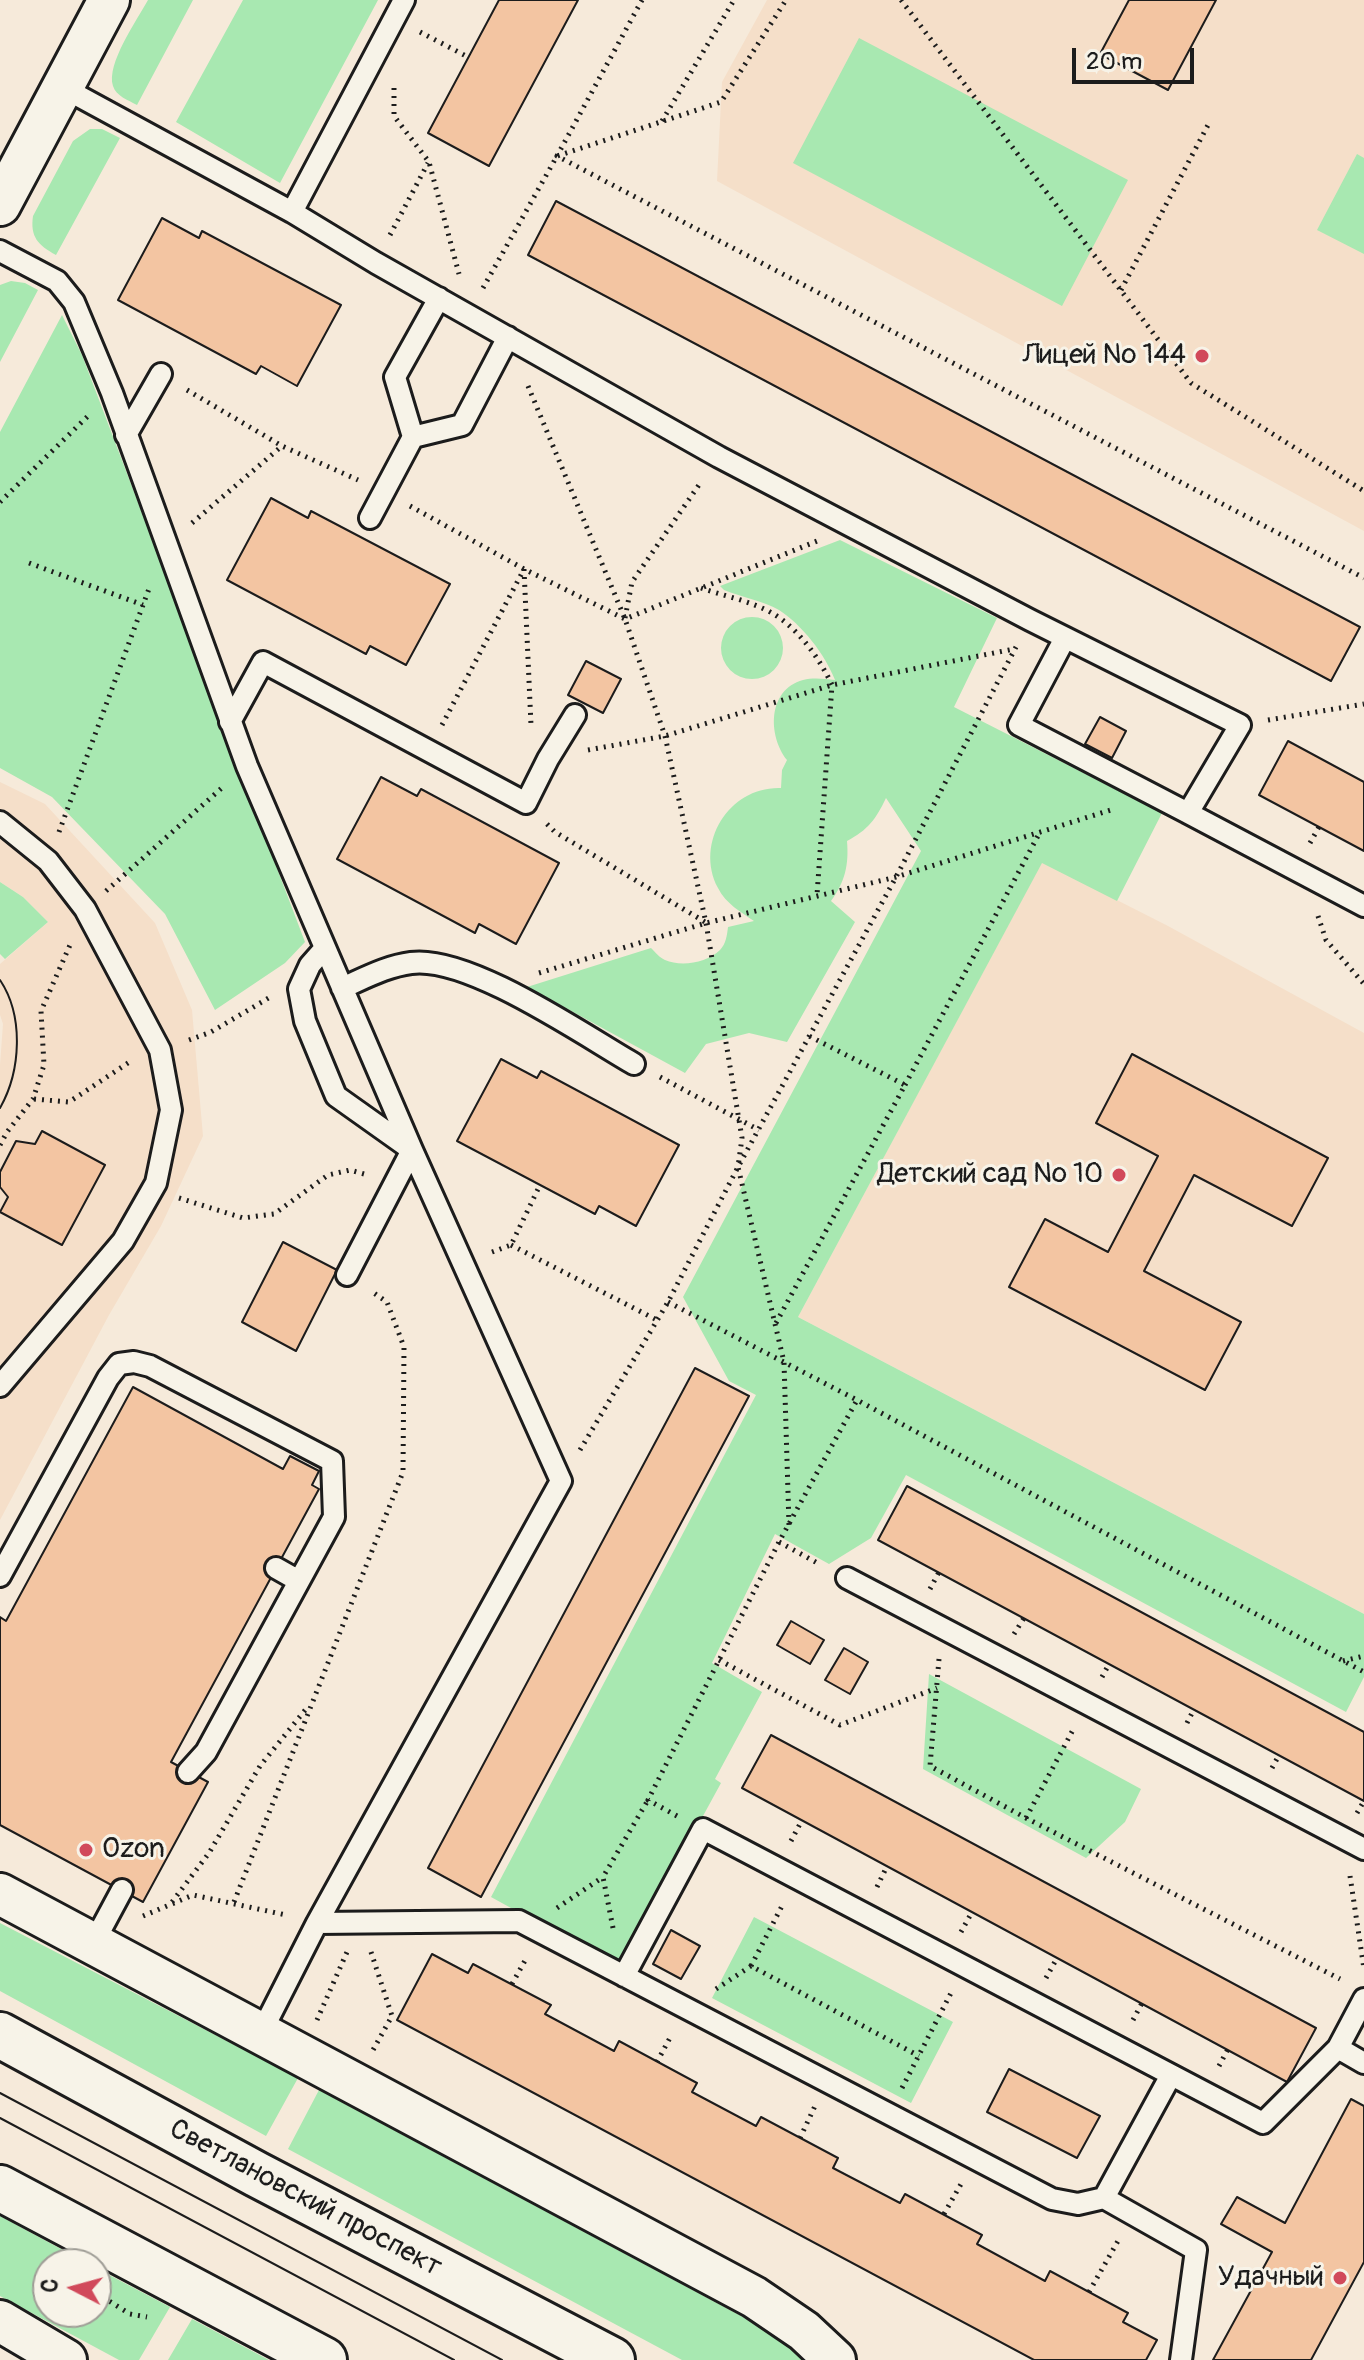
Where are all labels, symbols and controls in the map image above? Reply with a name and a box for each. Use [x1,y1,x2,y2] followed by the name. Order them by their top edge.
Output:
[1076,32,1198,82] scale bar
[1086,47,1142,76] text: 20 m
[1022,339,1186,373] place label: Лицей № 144
[1193,347,1211,365] marker: Лицей № 144
[877,1158,1103,1192] place label: Детский сад № 10
[1110,1166,1128,1184] marker: Детский сад № 10
[102,1833,165,1867] place label: Ozon
[77,1841,95,1859] marker: Ozon
[163,2113,447,2285] street label: Светлановский проспект
[32,2248,112,2328] north arrow
[1218,2261,1324,2295] place label: Удачный
[1331,2269,1349,2287] marker: Удачный
[35,2277,65,2294] text: С

